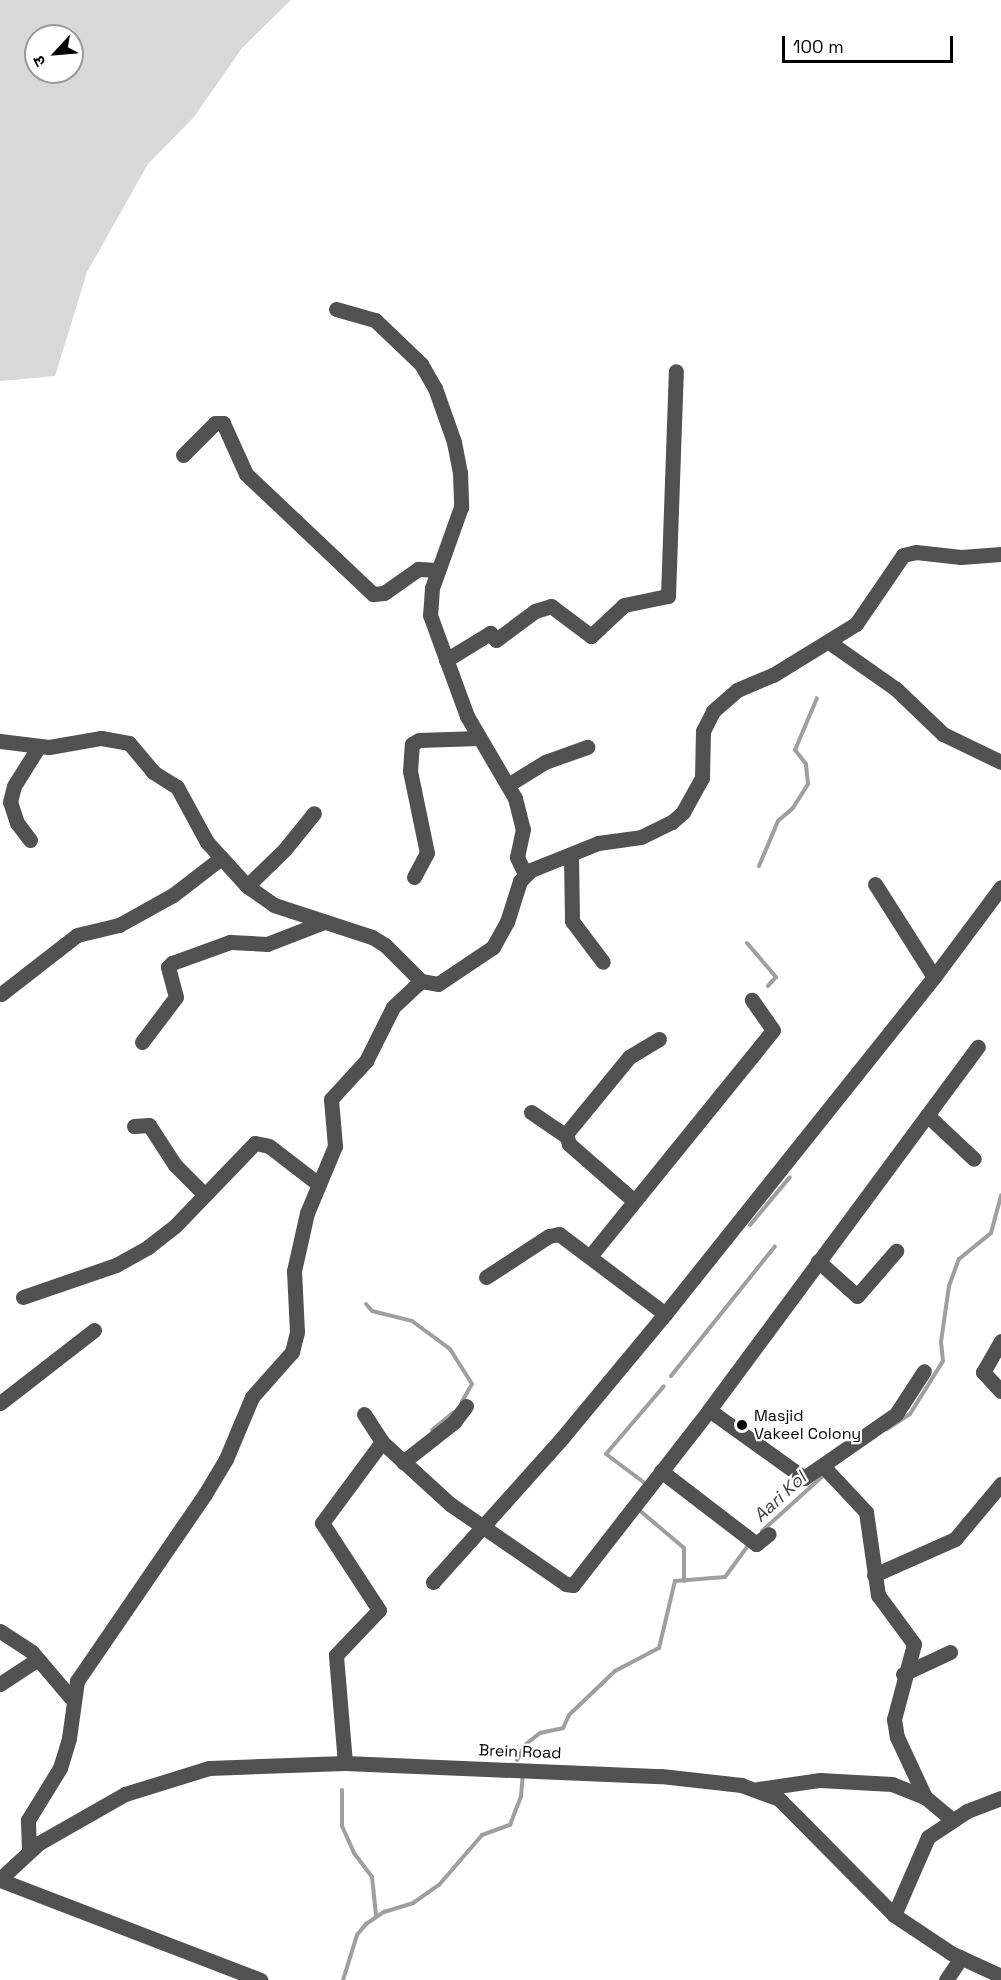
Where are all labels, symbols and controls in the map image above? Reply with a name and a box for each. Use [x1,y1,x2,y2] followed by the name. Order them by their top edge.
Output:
[24,24,84,84] north arrow
[785,24,956,62] scale bar
[793,35,844,58] text: 100 m
[28,52,51,70] text: उ
[754,1406,861,1444] place label: Masjid Vakeel Colony
[735,1418,749,1432] marker: Masjid Vakeel Colony
[749,1467,811,1527] water label: Aari Kol
[478,1741,562,1763] street label: Brein Road

